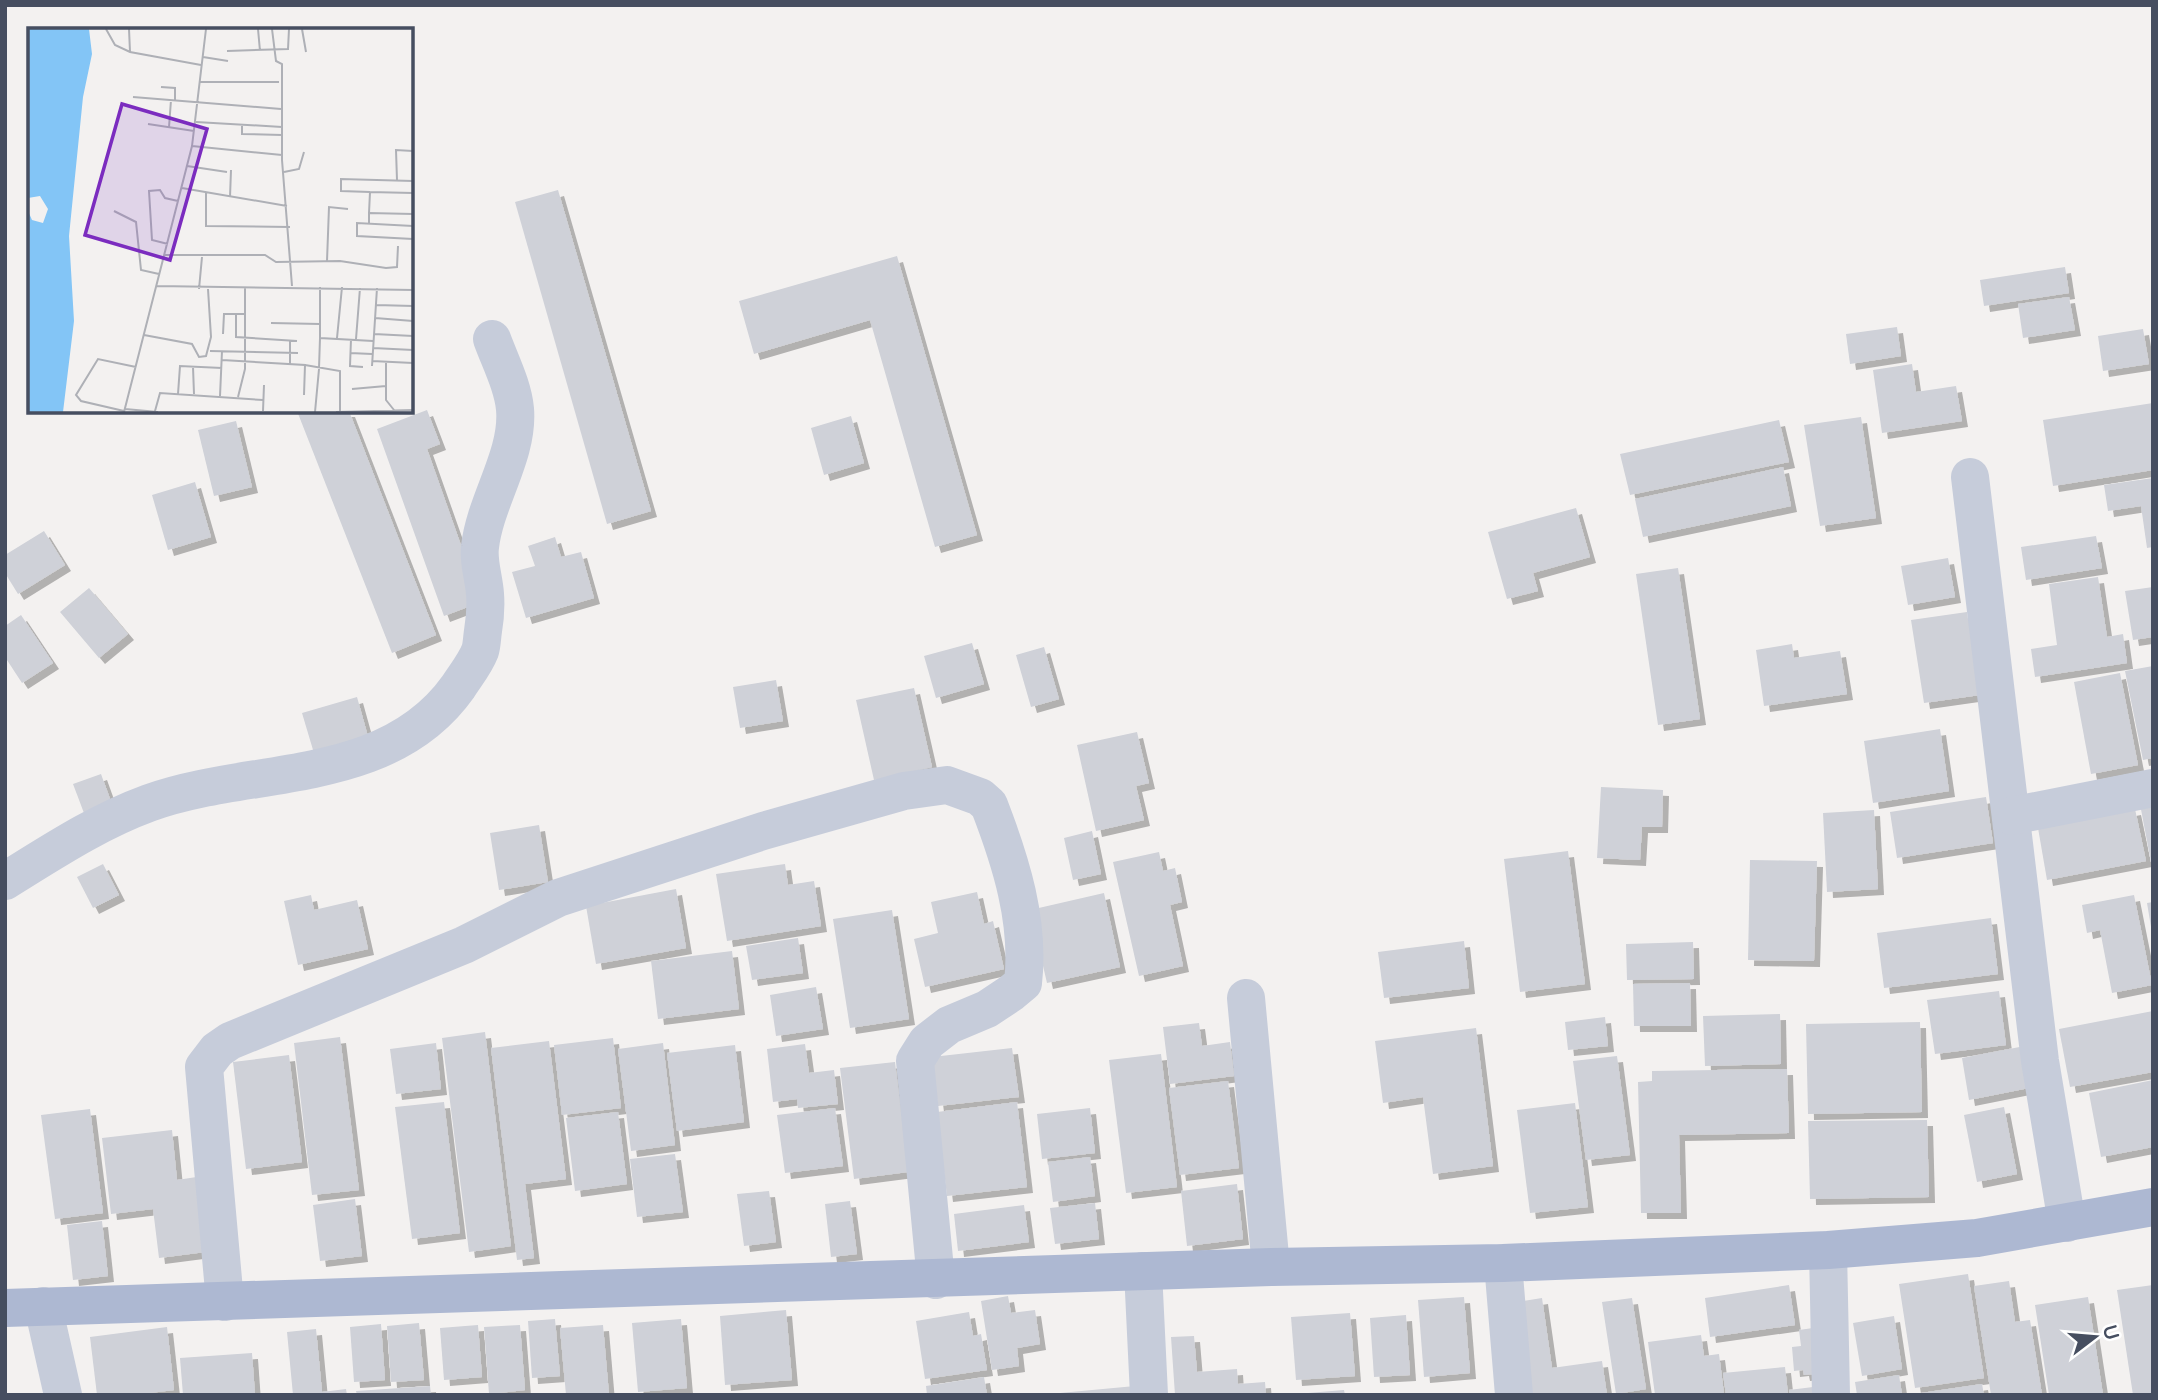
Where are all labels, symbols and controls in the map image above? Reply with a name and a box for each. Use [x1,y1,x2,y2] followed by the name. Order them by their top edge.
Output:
[28,28,413,413] inset map
[2060,1302,2130,1372] north arrow
[2098,1323,2123,1343] text: U

